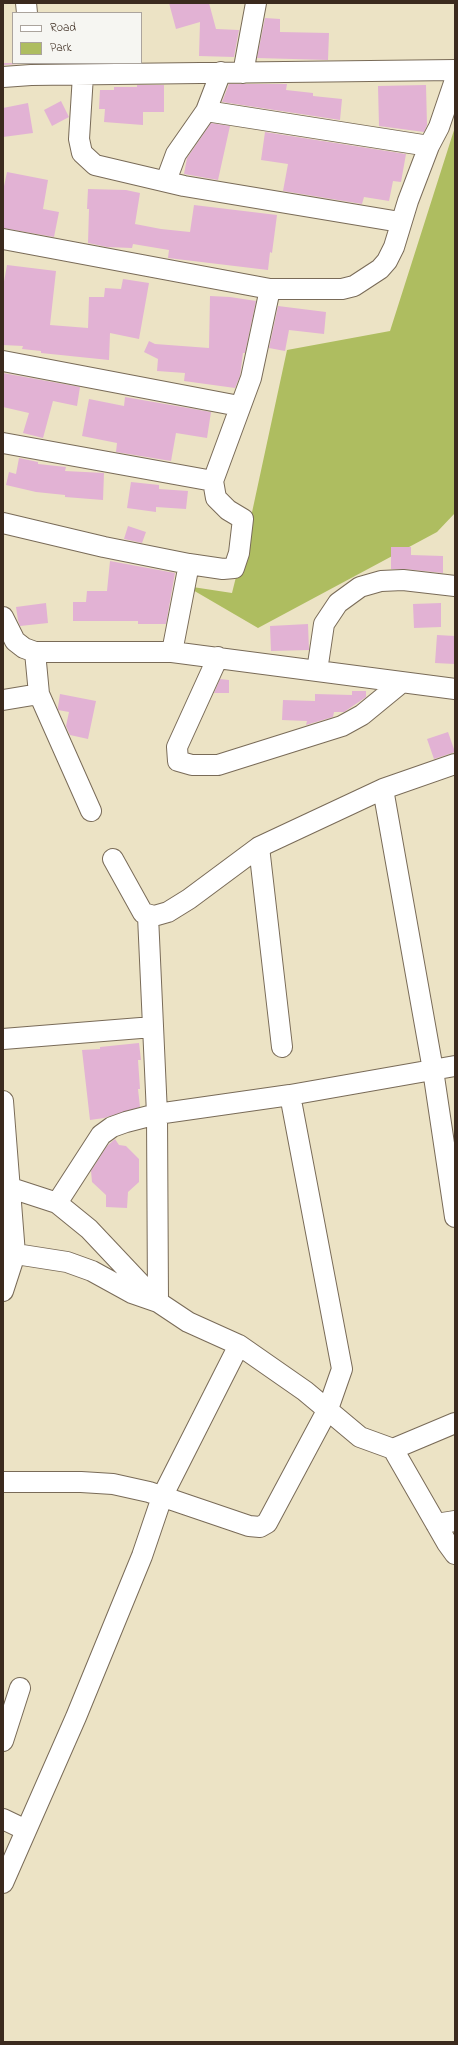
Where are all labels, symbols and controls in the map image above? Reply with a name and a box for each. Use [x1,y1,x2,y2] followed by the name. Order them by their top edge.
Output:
[12,12,142,64] legend
[50,19,76,37] text: Road
[50,39,72,57] text: Park

